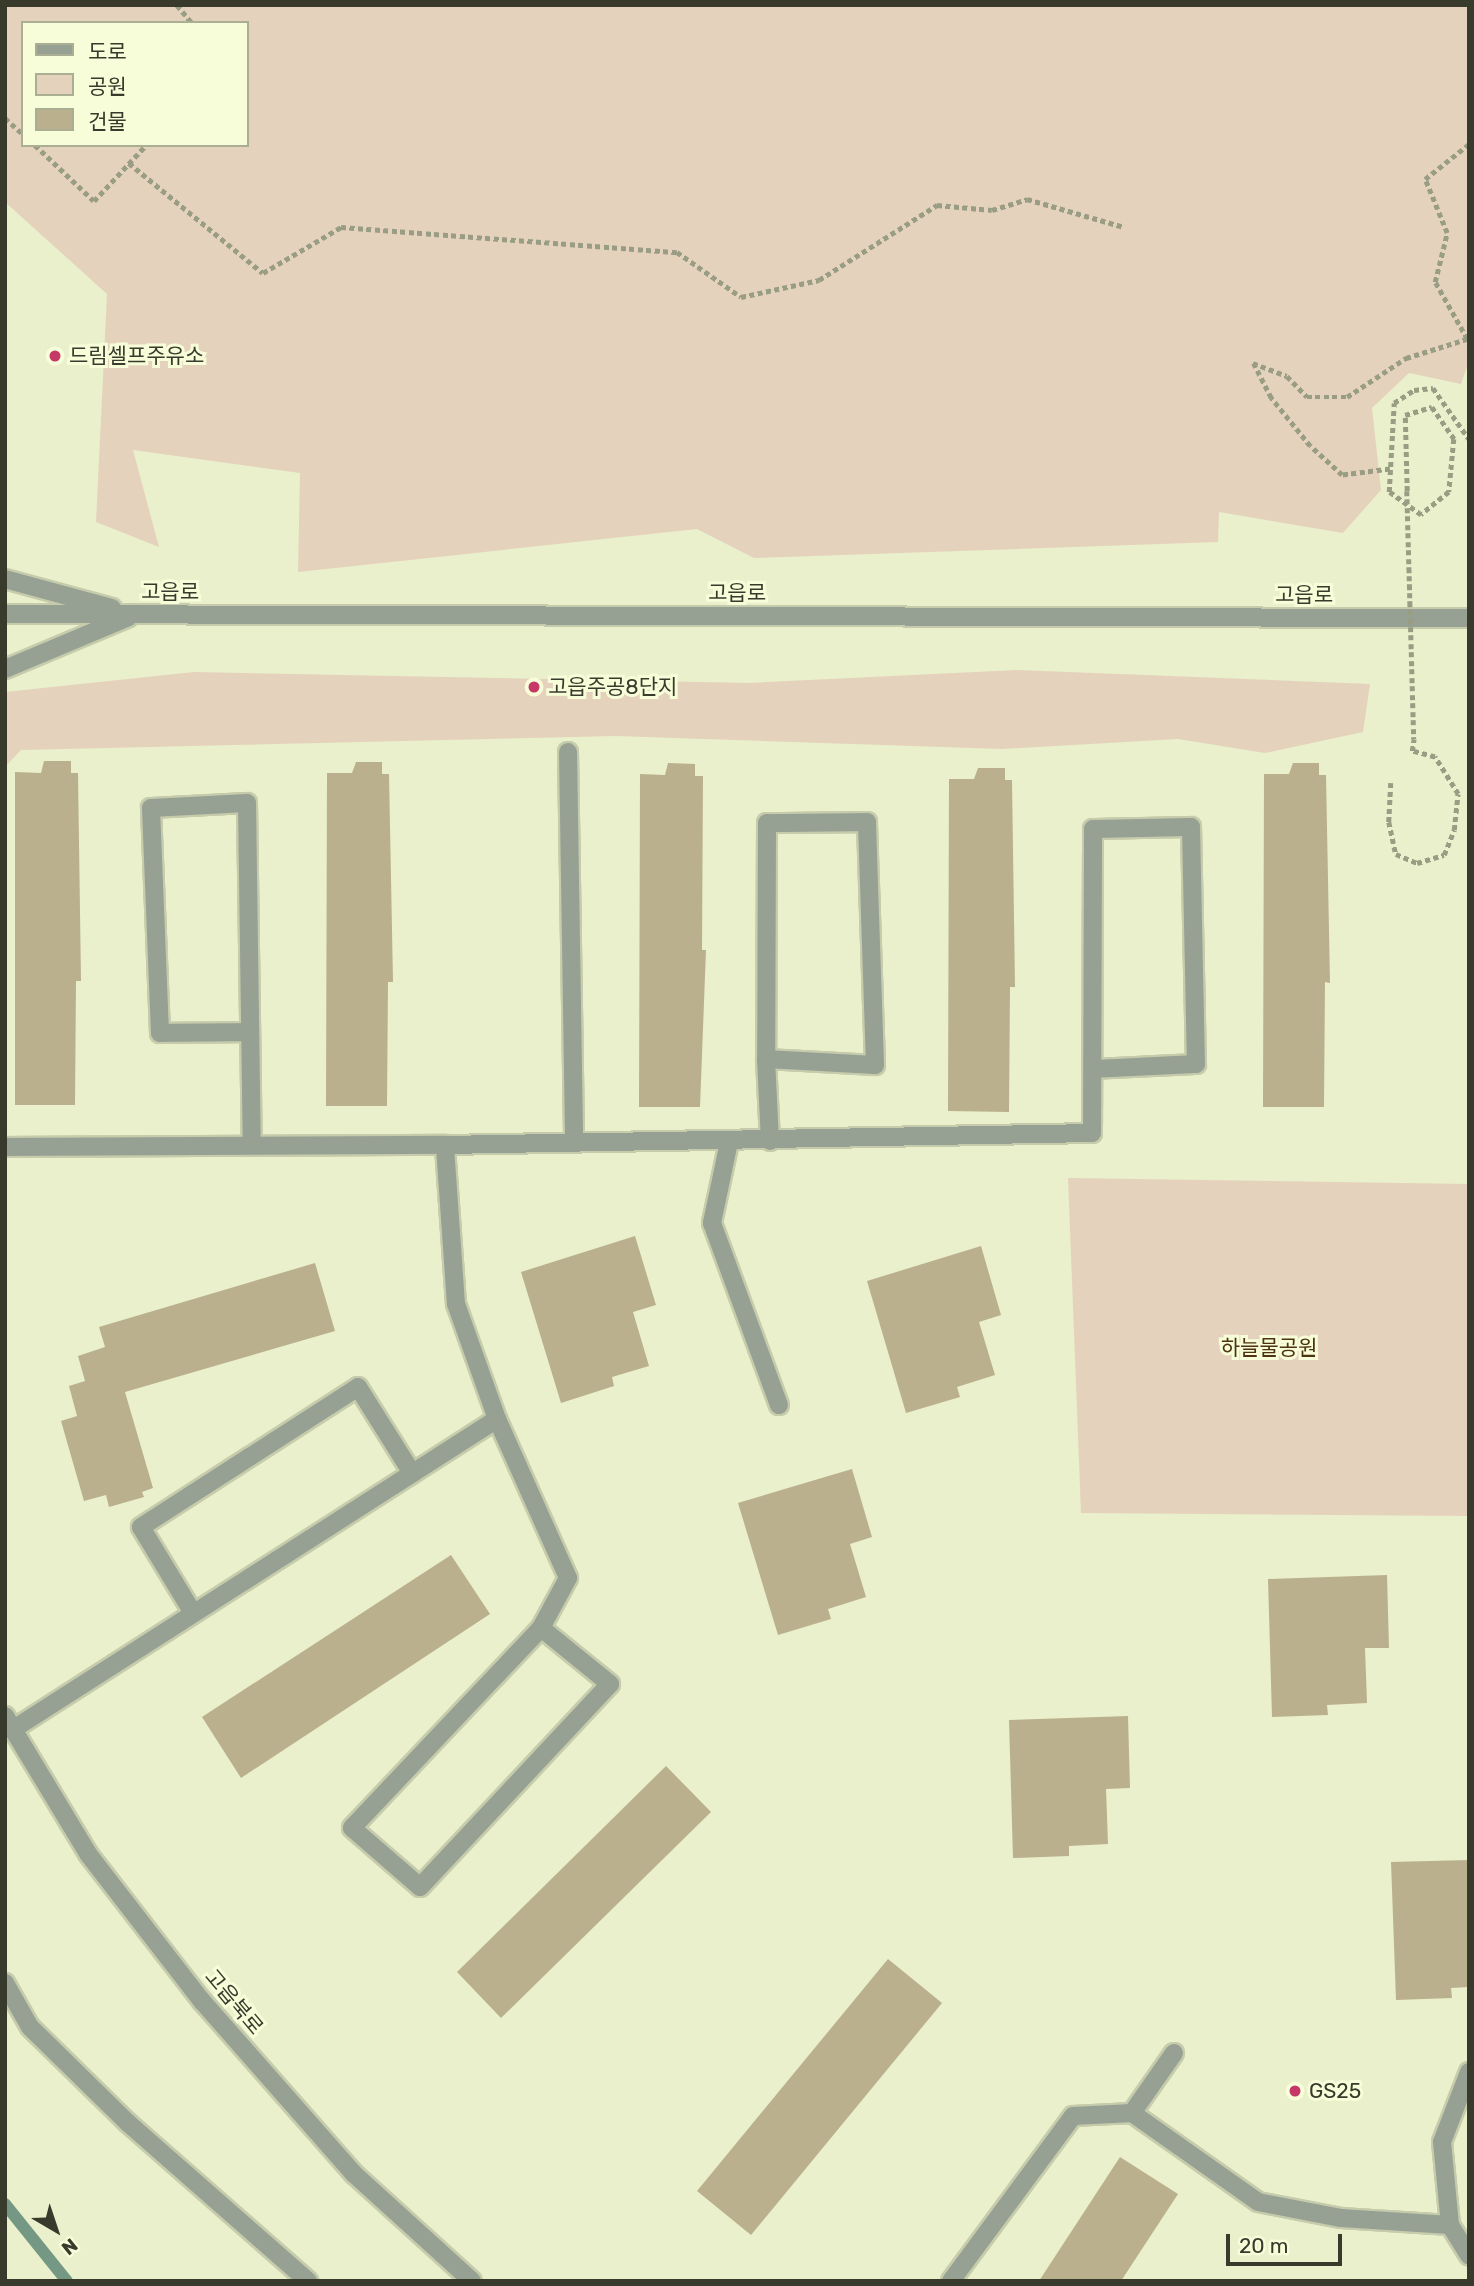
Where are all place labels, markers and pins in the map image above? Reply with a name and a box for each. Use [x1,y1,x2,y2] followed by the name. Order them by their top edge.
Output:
[69,343,204,369] place label: 드림셀프주유소
[47,348,63,364] marker: 드림셀프주유소
[548,674,677,700] place label: 고읍주공8단지
[526,679,542,695] marker: 고읍주공8단지
[1309,2078,1361,2104] place label: GS25
[1287,2083,1303,2099] marker: GS25

